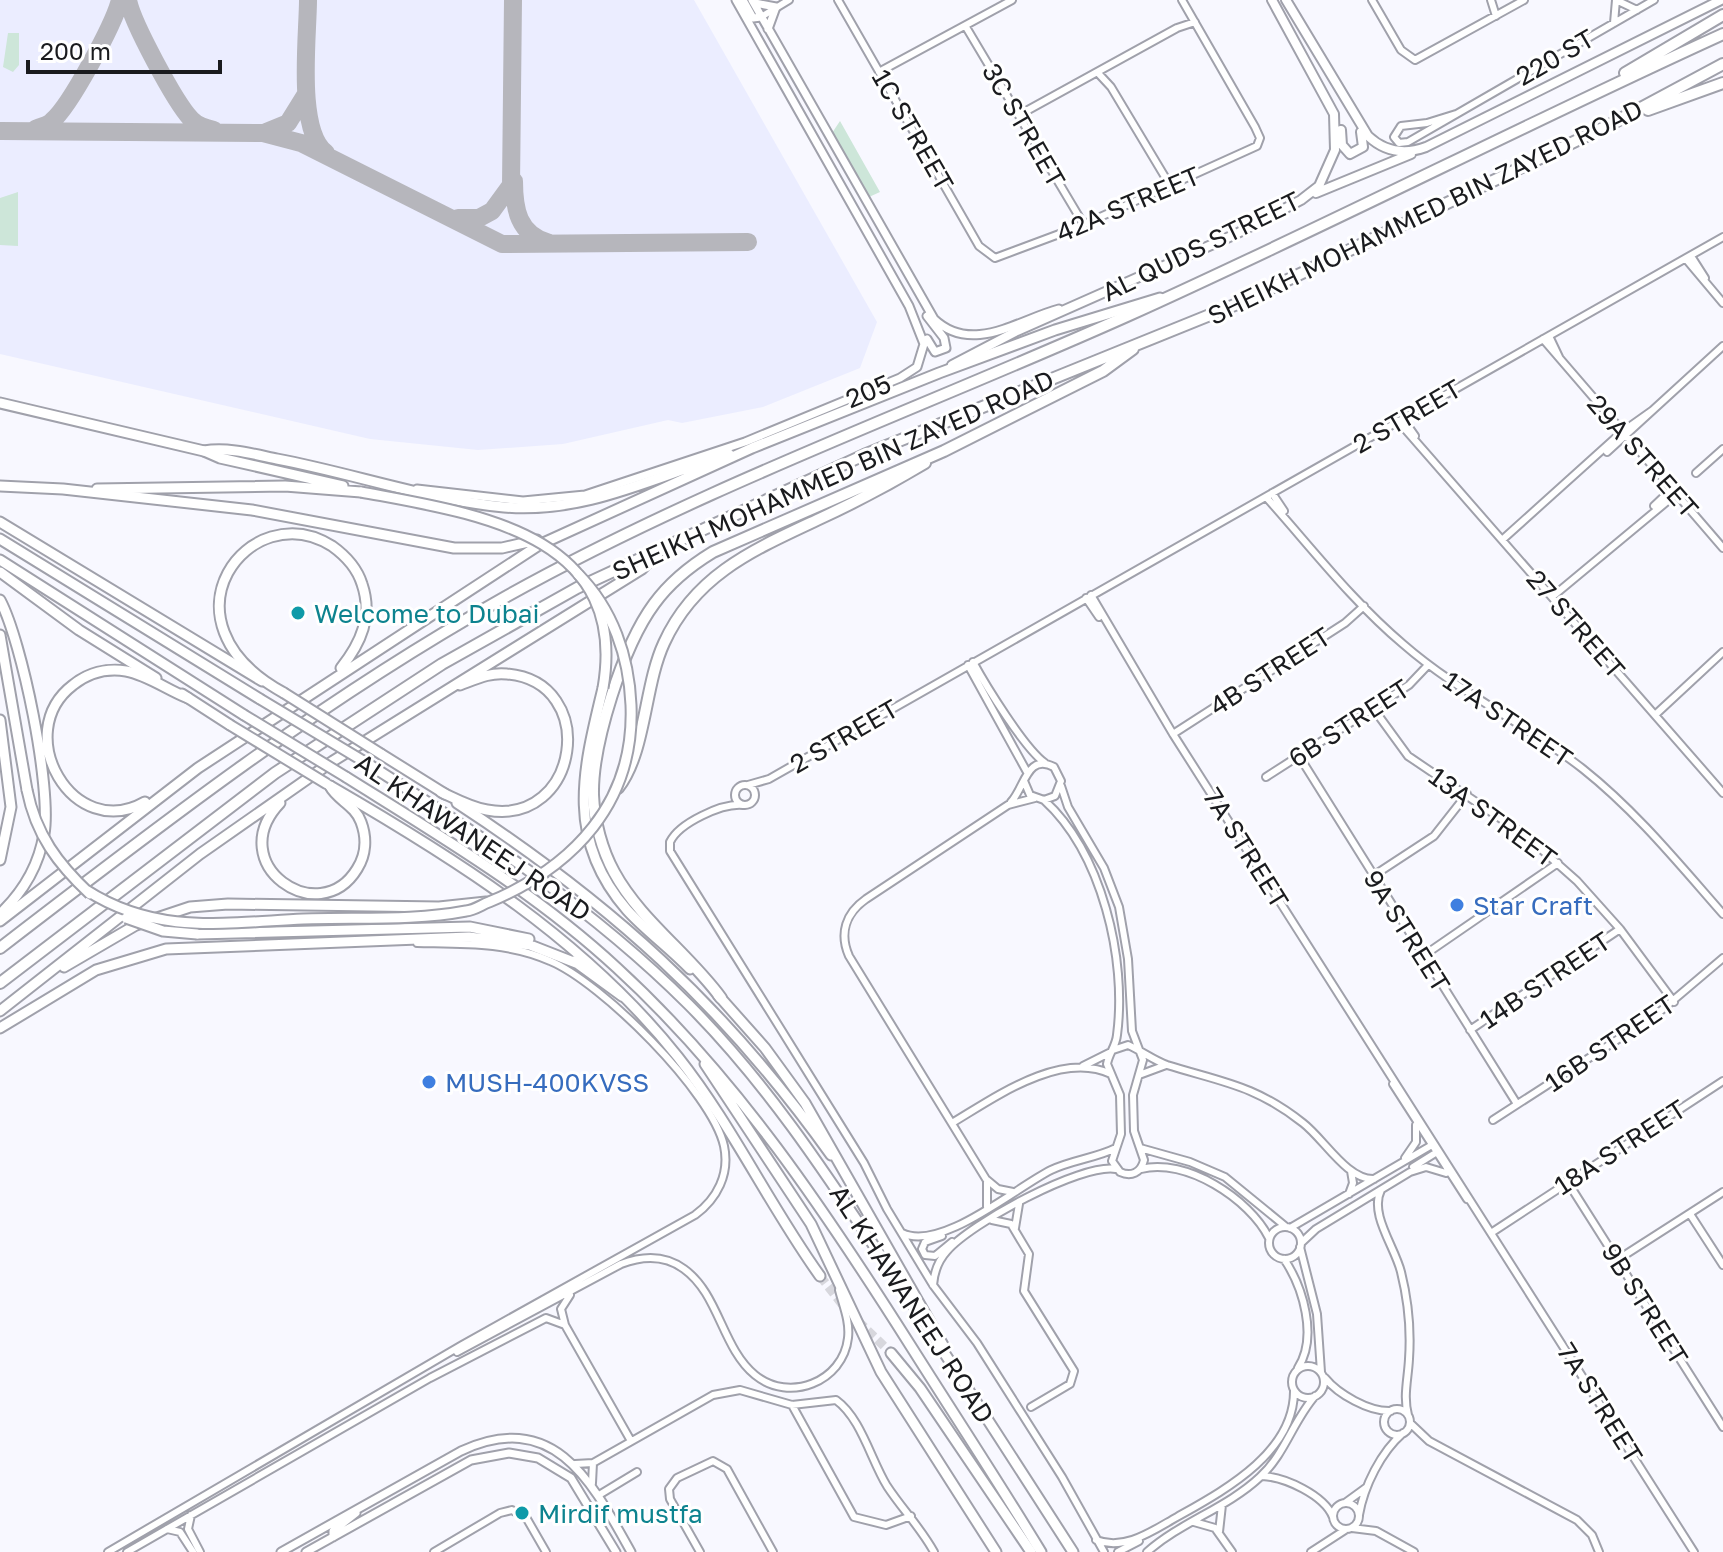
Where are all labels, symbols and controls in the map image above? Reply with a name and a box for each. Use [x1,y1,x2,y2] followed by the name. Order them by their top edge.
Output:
[1510,22,1600,92] street label: 220 ST
[28,24,220,74] scale bar
[40,36,111,65] text: 200 m
[976,58,1072,192] street label: 3C STREET
[866,64,960,196] street label: 1C STREET
[1202,93,1648,331] street label: SHEIKH MOHAMMED BIN ZAYED ROAD
[1051,160,1205,248] street label: 42A STREET
[1097,185,1305,307] street label: AL QUDS STREET
[607,363,1059,587] street label: SHEIKH MOHAMMED BIN ZAYED ROAD
[841,368,895,414] street label: 205
[1347,373,1467,459] street label: 2 STREET
[1581,388,1705,524] street label: 29A STREET
[1520,563,1632,685] street label: 27 STREET
[314,598,540,629] place label: Welcome to Dubai
[289,604,307,622] marker: Welcome to Dubai
[1204,620,1336,722] street label: 4B STREET
[1438,665,1578,773] street label: 17A STREET
[1283,672,1415,774] street label: 6B STREET
[784,693,904,779] street label: 2 STREET
[349,747,597,927] street label: AL KHAWANEEJ ROAD
[1423,760,1563,874] street label: 13A STREET
[1197,782,1295,914] street label: 7A STREET
[1357,864,1457,998] street label: 9A STREET
[1473,890,1593,921] place label: Star Craft
[1448,896,1466,914] marker: Star Craft
[1474,925,1616,1035] street label: 14B STREET
[1539,988,1681,1098] street label: 16B STREET
[445,1067,649,1098] place label: MUSH-400KVSS
[420,1073,438,1091] marker: MUSH-400KVSS
[1548,1093,1692,1201] street label: 18A STREET
[823,1179,1001,1429] street label: AL KHAWANEEJ ROAD
[1595,1237,1695,1371] street label: 9B STREET
[1551,1337,1649,1469] street label: 7A STREET
[538,1498,703,1529] place label: Mirdif mustfa
[513,1504,531,1522] marker: Mirdif mustfa

